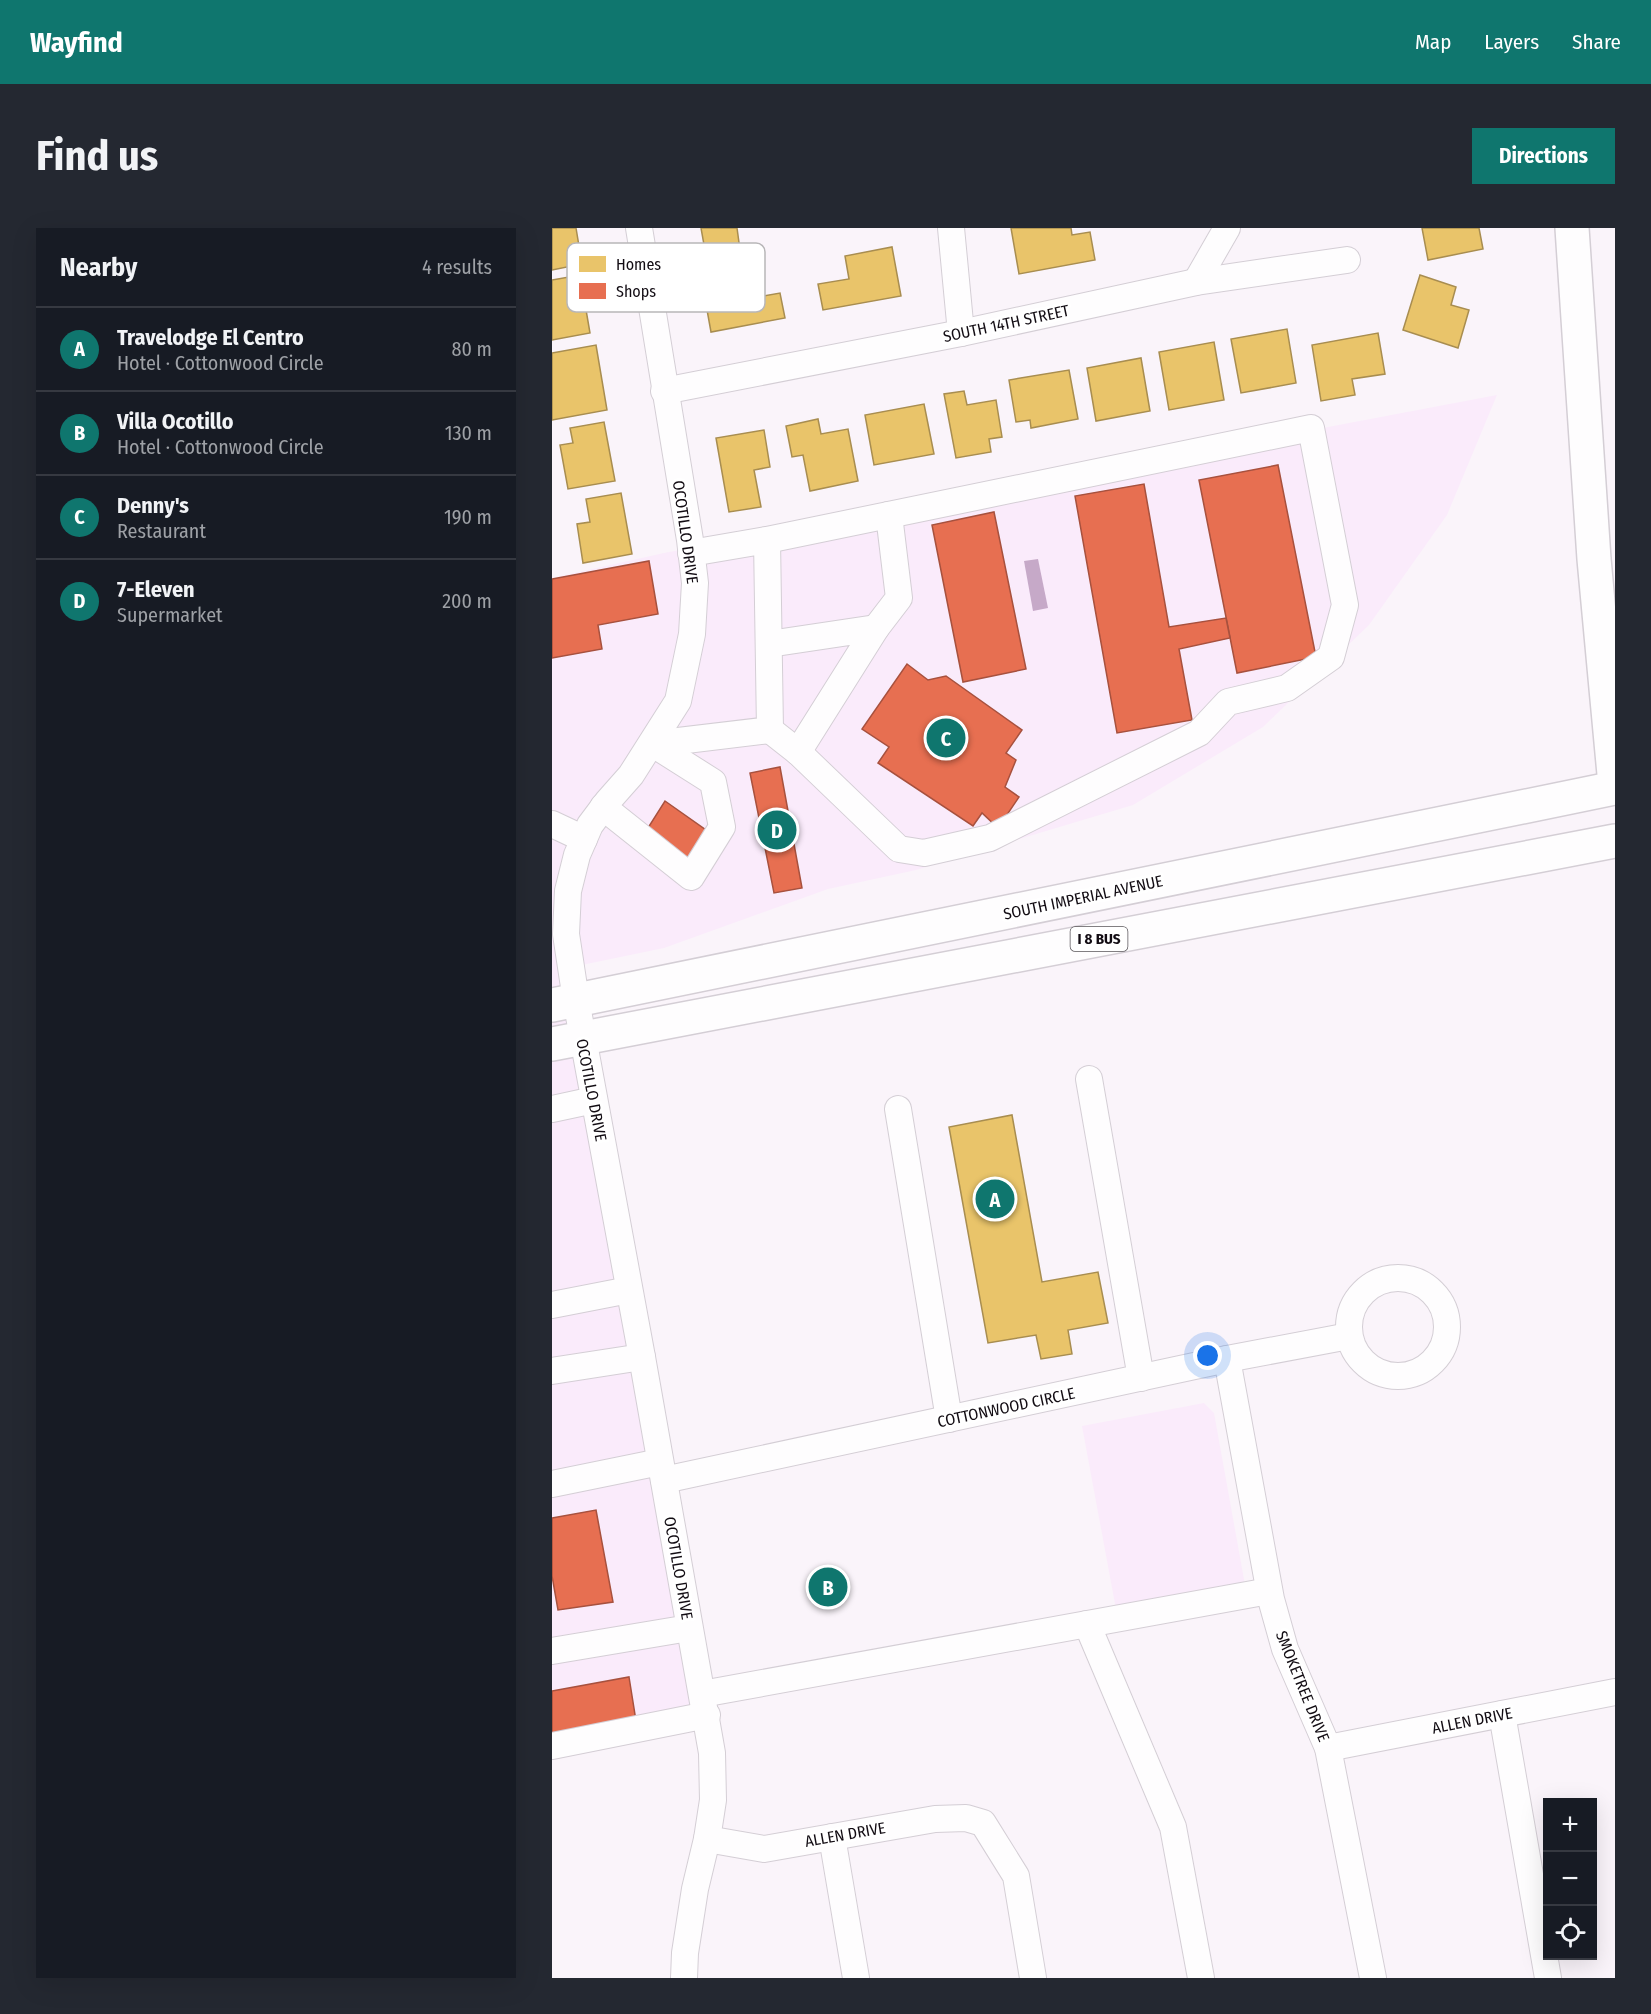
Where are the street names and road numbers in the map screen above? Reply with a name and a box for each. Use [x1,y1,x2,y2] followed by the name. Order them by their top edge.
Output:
[941,301,1071,346] street label: SOUTH 14TH STREET
[669,479,702,585] street label: OCOTILLO DRIVE
[1002,871,1164,924] street label: SOUTH IMPERIAL AVENUE
[1070,927,1128,951] road number: I 8 BUS
[572,1037,611,1143] street label: OCOTILLO DRIVE
[936,1384,1077,1431] street label: COTTONWOOD CIRCLE
[660,1515,697,1621] street label: OCOTILLO DRIVE
[1272,1628,1333,1744] street label: SMOKETREE DRIVE
[1430,1703,1514,1738] street label: ALLEN DRIVE
[803,1818,887,1851] street label: ALLEN DRIVE

